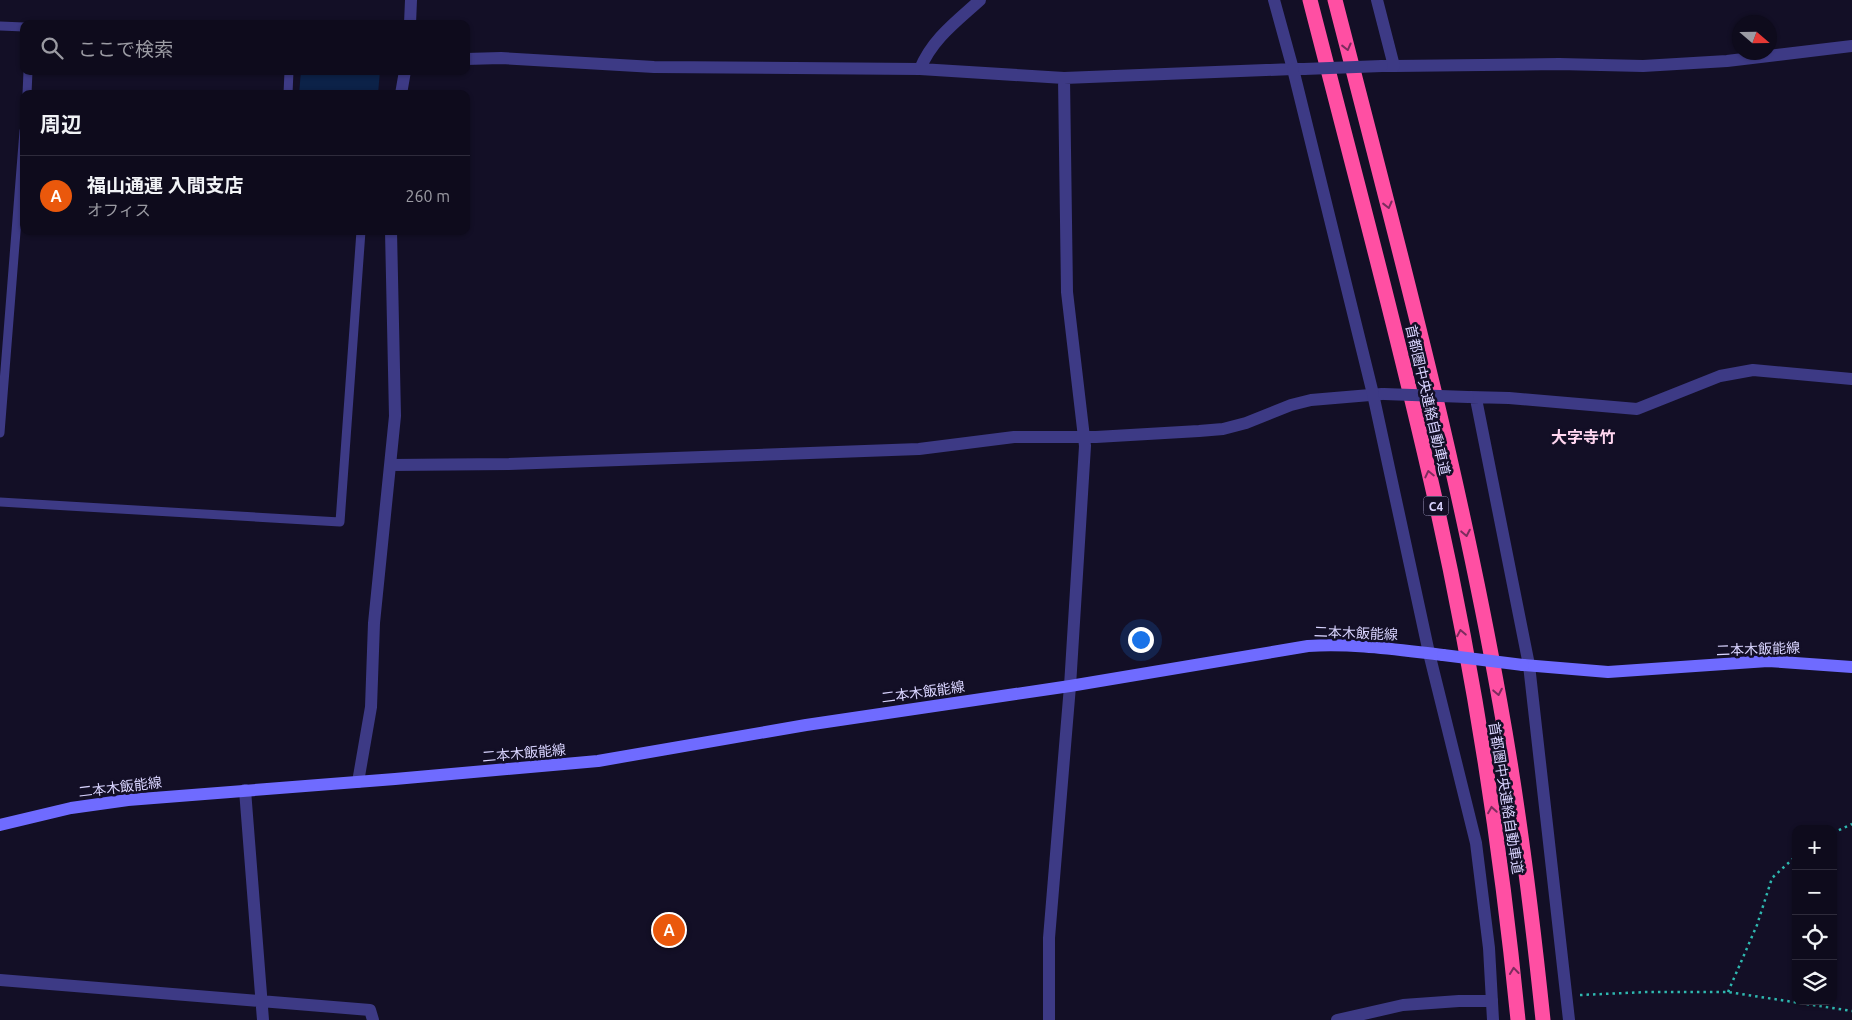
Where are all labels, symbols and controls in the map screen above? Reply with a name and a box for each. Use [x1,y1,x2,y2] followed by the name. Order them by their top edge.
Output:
[1732,15,1777,60] north arrow
[20,20,470,75] search box
[38,34,66,62] icon: search
[78,38,173,60] text: ここで検索
[1341,43,1352,52] one-way arrow
[40,112,82,136] text: 周辺
[87,174,244,196] text: 福山通運 入間支店
[50,187,62,205] text: A
[405,187,450,205] text: 260 m
[1382,200,1393,209] one-way arrow
[87,201,151,219] text: オフィス
[1403,323,1453,477] street label: 首都圏中央連絡自動車道
[1551,428,1615,446] district label: 大字寺竹
[1424,470,1435,478] one-way arrow
[1424,496,1448,516] road number: C4
[1461,528,1471,537] one-way arrow
[1314,624,1398,642] street label: 二本木飯能線
[1128,627,1154,653] your location
[1457,629,1467,638] one-way arrow
[1716,640,1800,658] street label: 二本木飯能線
[880,678,966,706] street label: 二本木飯能線
[1492,688,1503,697] one-way arrow
[1486,721,1526,875] street label: 首都圏中央連絡自動車道
[481,741,567,765] street label: 二本木飯能線
[77,774,163,800] street label: 二本木飯能線
[1487,806,1498,814] one-way arrow
[1792,825,1837,1005] map controls
[1792,825,1837,870] button: +
[1792,870,1837,915] button: −
[653,911,685,949] pin: A
[1792,915,1837,960] button: locate
[1792,960,1837,1005] button: layers
[1508,967,1519,975] one-way arrow

